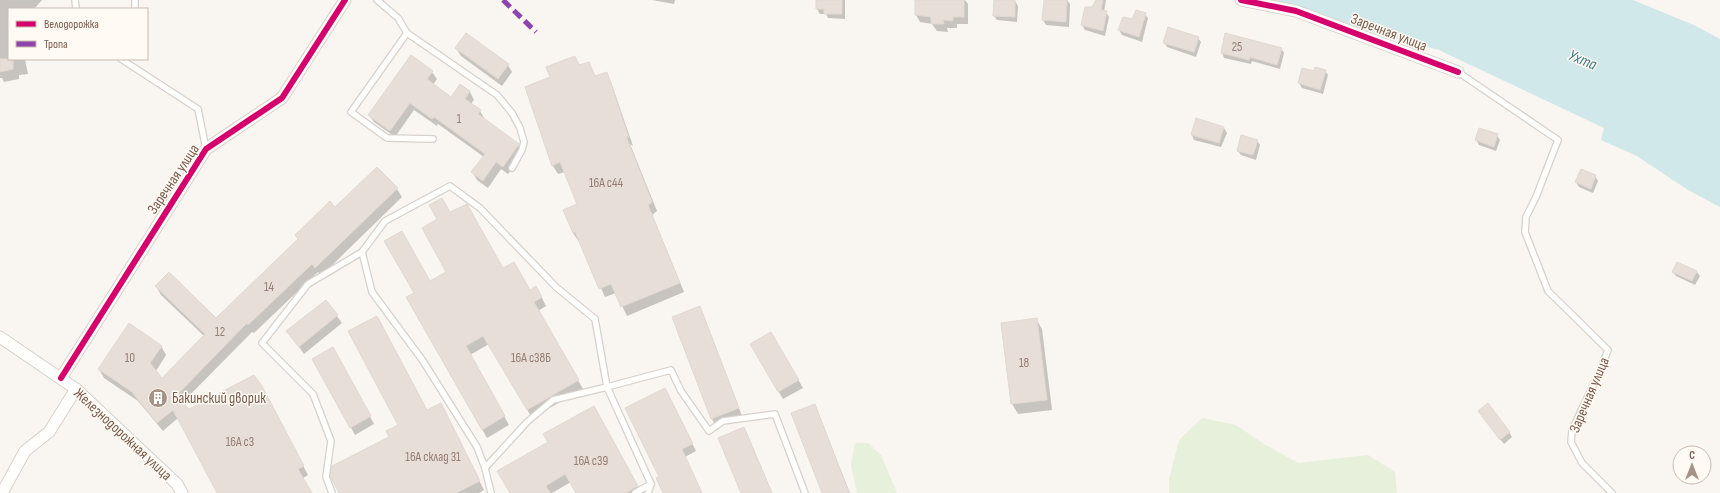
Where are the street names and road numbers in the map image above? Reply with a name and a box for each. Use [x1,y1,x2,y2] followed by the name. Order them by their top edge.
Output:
[1348,9,1430,56] street label: Заречная улица
[143,141,204,218] street label: Заречная улица
[1565,354,1614,436] street label: Заречная улица
[70,384,176,485] street label: Железнодорожная улица

